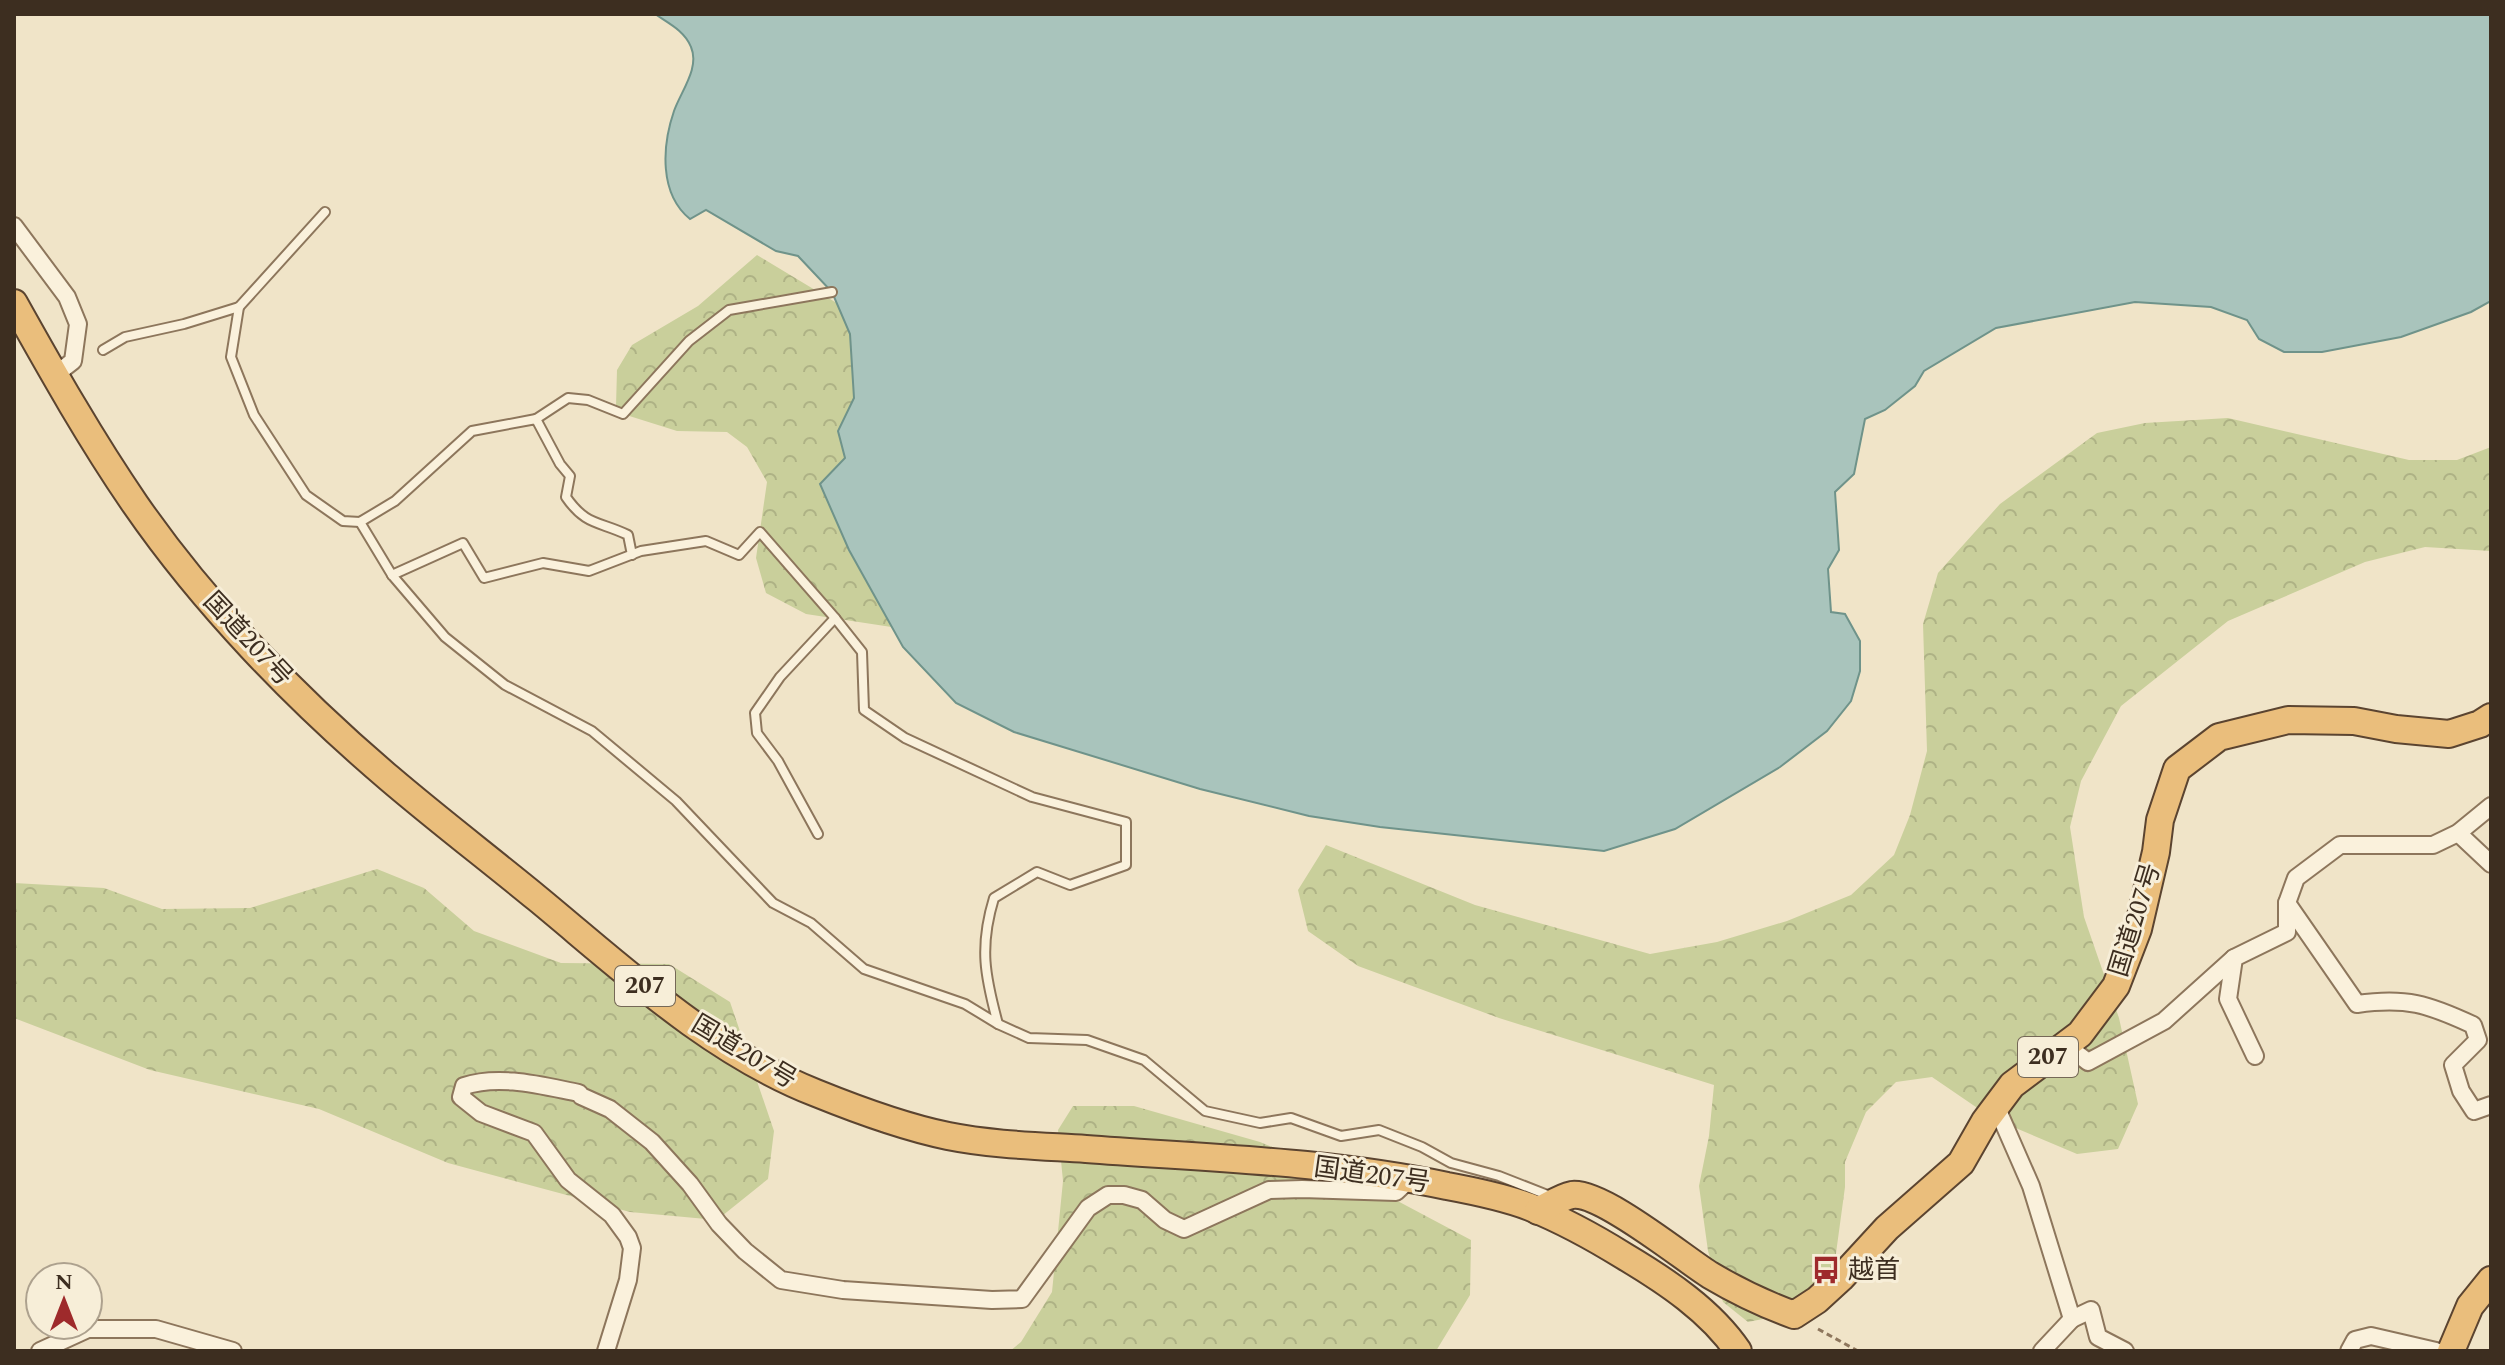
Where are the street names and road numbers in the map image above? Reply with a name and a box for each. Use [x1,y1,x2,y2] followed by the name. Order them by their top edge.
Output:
[193,583,303,695] street label: 国道207号
[2099,858,2171,982] street label: 国道207号
[615,966,675,1006] road number: 207
[684,1005,804,1099] street label: 国道207号
[2018,1037,2078,1077] road number: 207
[1311,1147,1433,1203] street label: 国道207号

